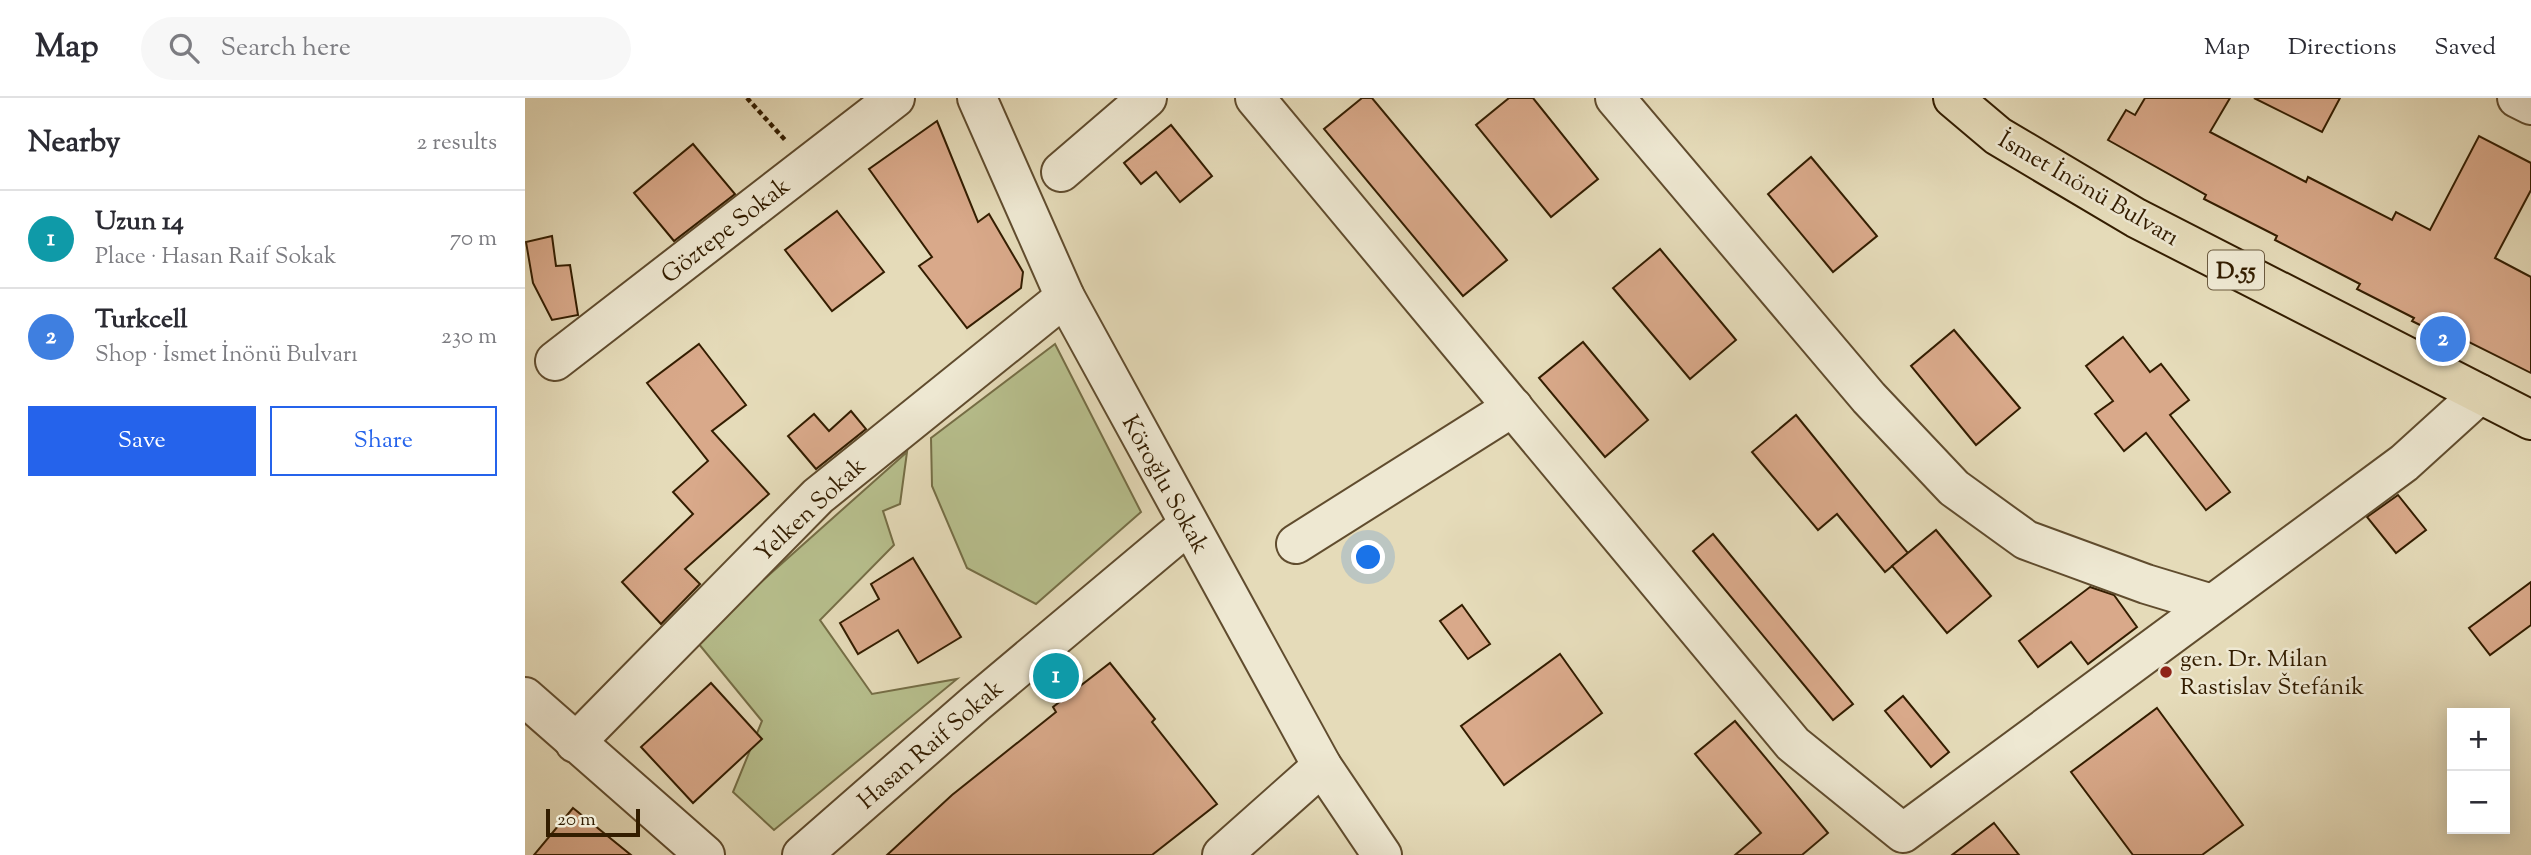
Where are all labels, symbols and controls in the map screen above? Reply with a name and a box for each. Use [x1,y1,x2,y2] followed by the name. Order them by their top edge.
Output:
[141,17,631,80] search box
[35,24,99,72] text: Map
[165,29,203,67] icon: search
[221,30,351,67] text: Search here
[2204,31,2250,65] text: Map
[2288,31,2396,65] text: Directions
[2434,31,2496,65] text: Saved
[28,122,120,165] text: Nearby
[1991,124,2185,255] street label: İsmet İnönü Bulvarı
[417,127,497,160] text: 2 results
[655,170,798,293] street label: Göztepe Sokak
[95,204,184,241] text: Uzun 14
[47,223,55,256] text: 1
[450,223,497,256] text: 70 m
[95,241,337,274] text: Place · Hasan Raif Sokak
[2208,251,2264,290] road number: D.55
[95,302,188,339] text: Turkcell
[2420,313,2466,365] pin: 2
[46,321,56,354] text: 2
[441,321,497,354] text: 230 m
[95,339,358,372] text: Shop · İsmet İnönü Bulvarı
[28,406,256,476] button: Save
[270,406,497,476] button: Share
[1112,410,1216,560] street label: Köroğlu Sokak
[748,450,874,571] street label: Yelken Sokak
[1351,540,1385,574] your location
[2180,643,2364,705] place label: gen. Dr. Milan Rastislav Štefánik
[1033,650,1079,702] pin: 1
[2158,664,2174,680] marker: gen. Dr. Milan Rastislav Štefánik
[851,673,1011,818] street label: Hasan Raif Sokak
[2447,708,2510,834] map controls
[2447,708,2510,771] button: +
[2447,771,2510,834] button: −
[546,806,641,838] scale bar
[557,807,596,834] text: 20 m

